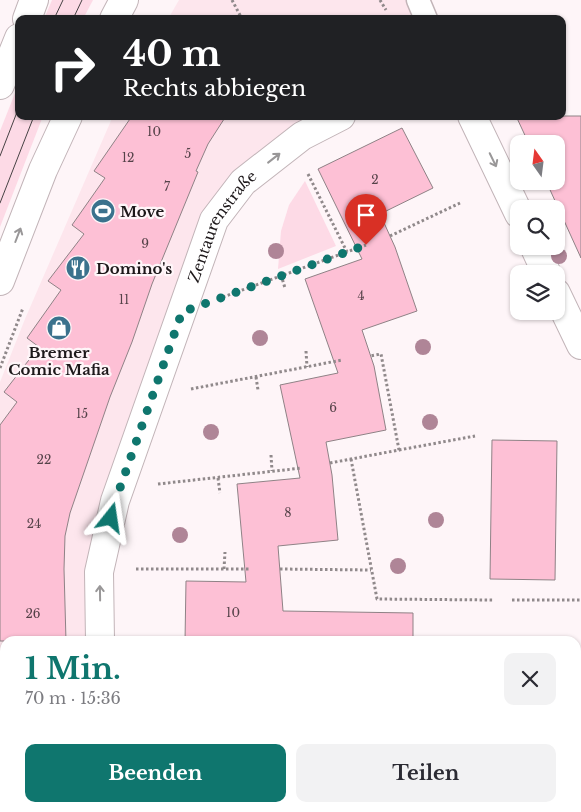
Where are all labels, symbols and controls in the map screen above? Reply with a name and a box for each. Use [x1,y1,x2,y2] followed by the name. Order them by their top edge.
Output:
[123,32,221,75] text: 40 m
[40,35,105,100] icon: right
[123,75,306,102] text: Rechts abbiegen
[147,124,161,139] house number: 10
[510,135,565,190] north arrow
[510,135,565,320] map controls
[185,146,192,161] house number: 5
[122,150,134,165] house number: 12
[489,152,498,167] one-way arrow
[267,153,280,164] one-way arrow
[183,166,260,285] street label: Zentaurenstraße
[371,172,379,187] house number: 2
[164,179,171,194] house number: 7
[345,194,387,245] pin
[90,198,116,224] sports icon: Move
[510,200,565,255] button: search
[352,201,380,229] icon: arrive
[120,202,164,221] place label: Move
[14,228,23,244] one-way arrow
[141,236,149,251] house number: 9
[65,255,91,281] restaurant icon: Domino's
[96,259,172,278] place label: Domino's
[510,265,565,320] button: layers
[357,288,365,303] house number: 4
[119,292,129,307] house number: 11
[46,315,72,341] shop icon: Bremer Comic Mafia
[8,343,110,379] place label: Bremer Comic Mafia
[329,400,337,415] house number: 6
[76,406,88,421] house number: 15
[37,452,51,467] house number: 22
[84,491,136,543] position arrow
[284,505,292,520] house number: 8
[27,516,41,531] house number: 24
[95,585,104,601] one-way arrow
[226,605,240,620] house number: 10
[25,606,41,621] house number: 26
[25,650,121,687] text: 1 Min.
[504,653,556,705] button: close
[25,688,121,708] text: 70 m · 15:36
[25,744,286,802] button: Beenden
[296,744,556,802] button: Teilen

